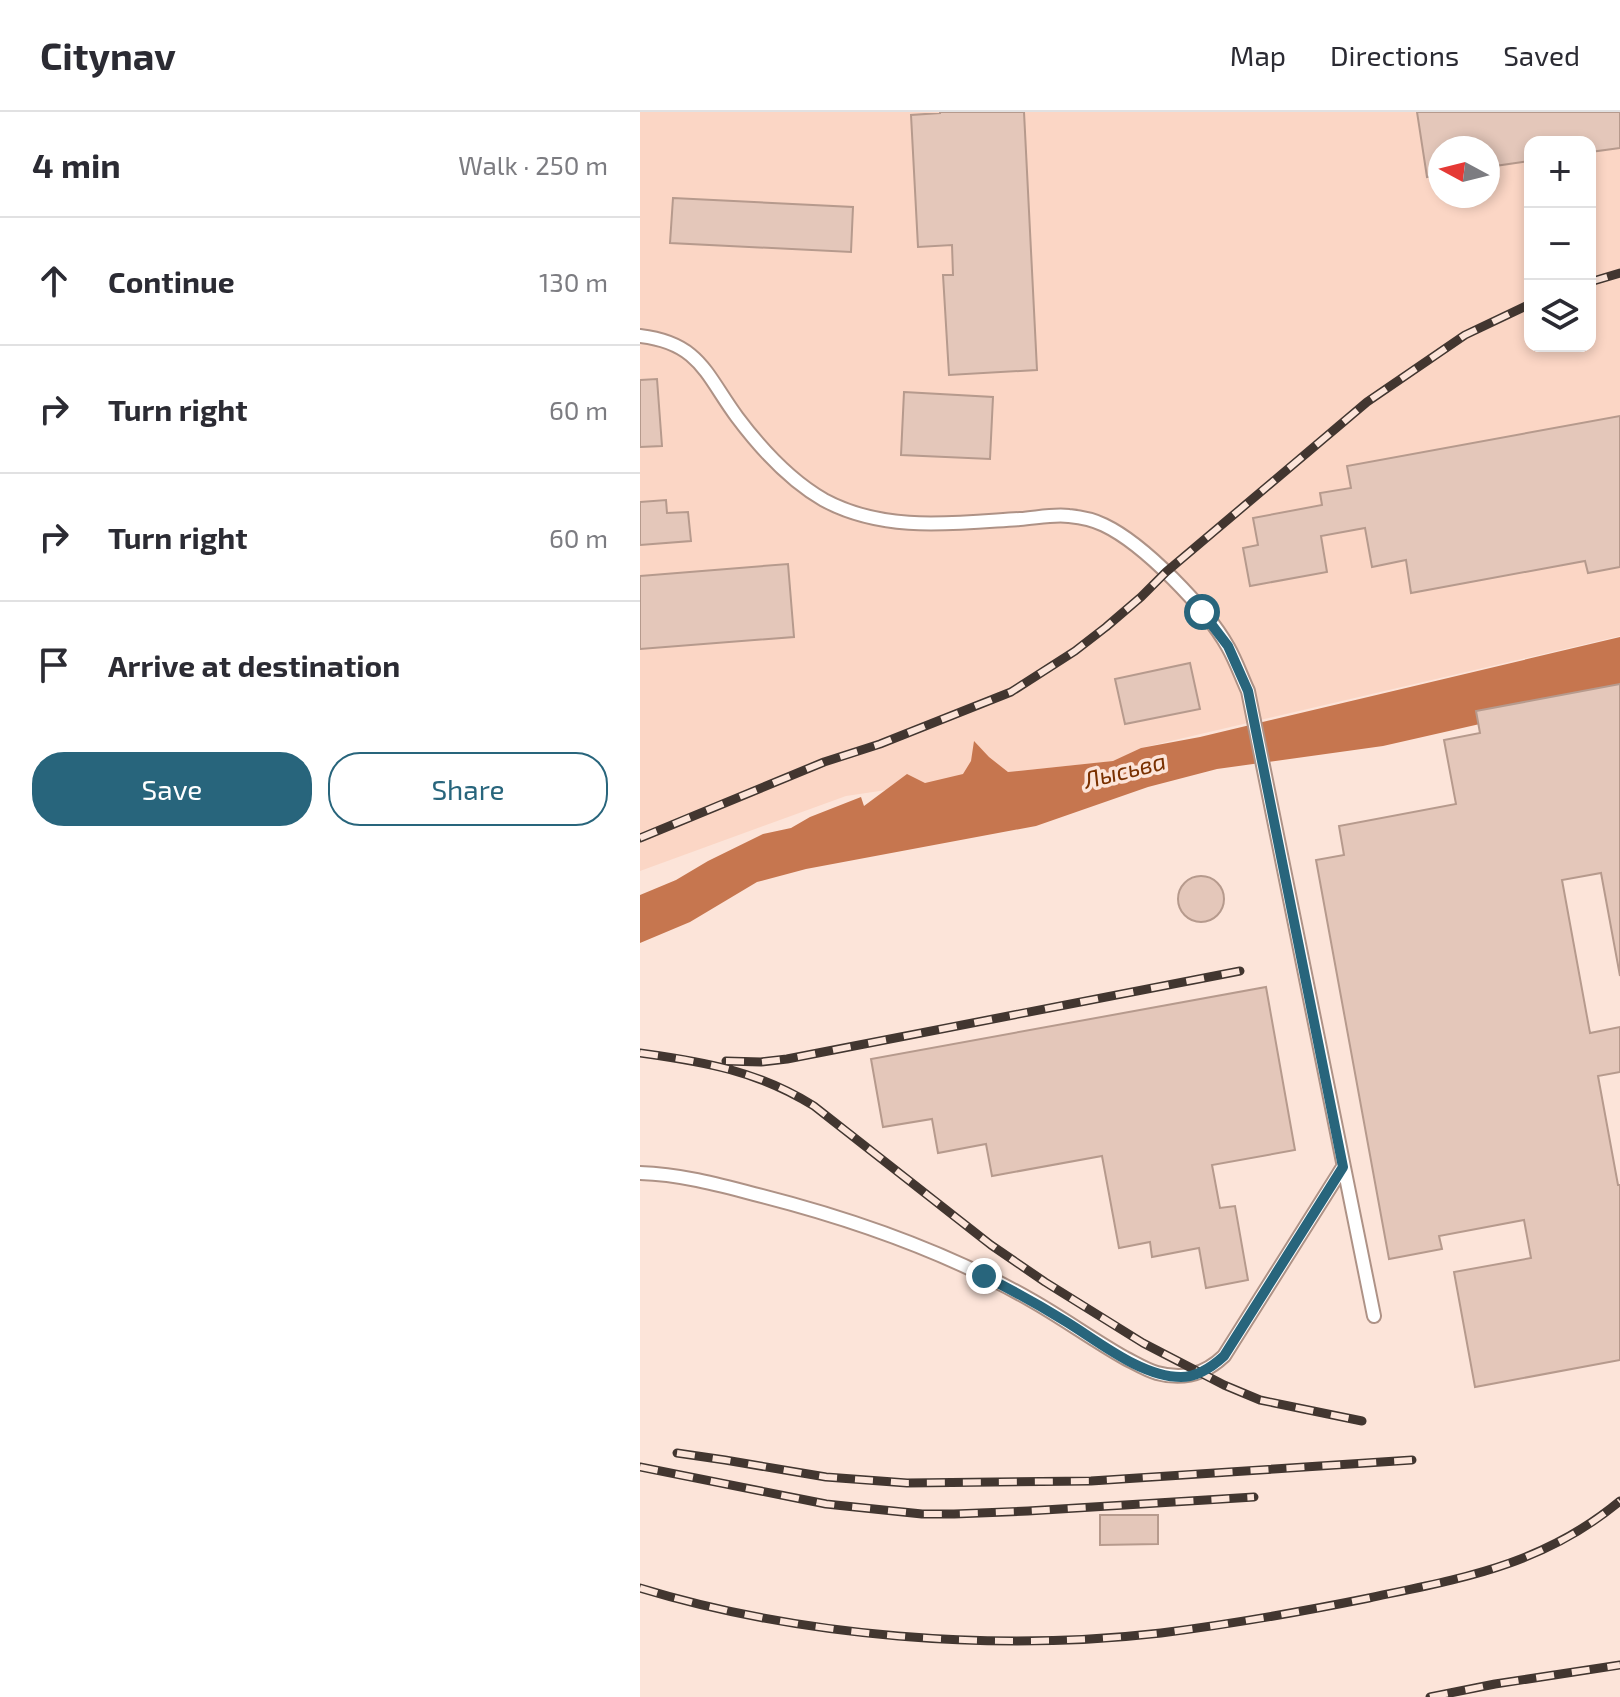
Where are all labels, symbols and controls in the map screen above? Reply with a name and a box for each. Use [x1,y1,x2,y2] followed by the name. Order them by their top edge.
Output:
[40,32,176,78] text: Citynav
[1230,38,1286,72] text: Map
[1330,38,1459,72] text: Directions
[1503,38,1580,72] text: Saved
[1428,136,1500,208] north arrow
[1524,136,1596,352] map controls
[1524,136,1596,208] button: +
[32,144,121,185] text: 4 min
[458,149,608,180] text: Walk · 250 m
[1524,208,1596,280] button: −
[32,259,76,303] icon: ahead
[108,263,235,299] text: Continue
[539,266,608,297] text: 130 m
[1524,280,1596,352] button: layers
[32,387,76,431] icon: right
[108,391,248,427] text: Turn right
[549,394,608,425] text: 60 m
[32,515,76,559] icon: right
[108,519,248,555] text: Turn right
[549,522,608,553] text: 60 m
[1184,594,1220,630] route start
[32,643,76,687] icon: arrive
[108,647,400,683] text: Arrive at destination
[1080,745,1169,794] water label: Лысьва
[32,752,312,826] button: Save
[328,752,608,826] button: Share
[966,1258,1002,1294] route end

